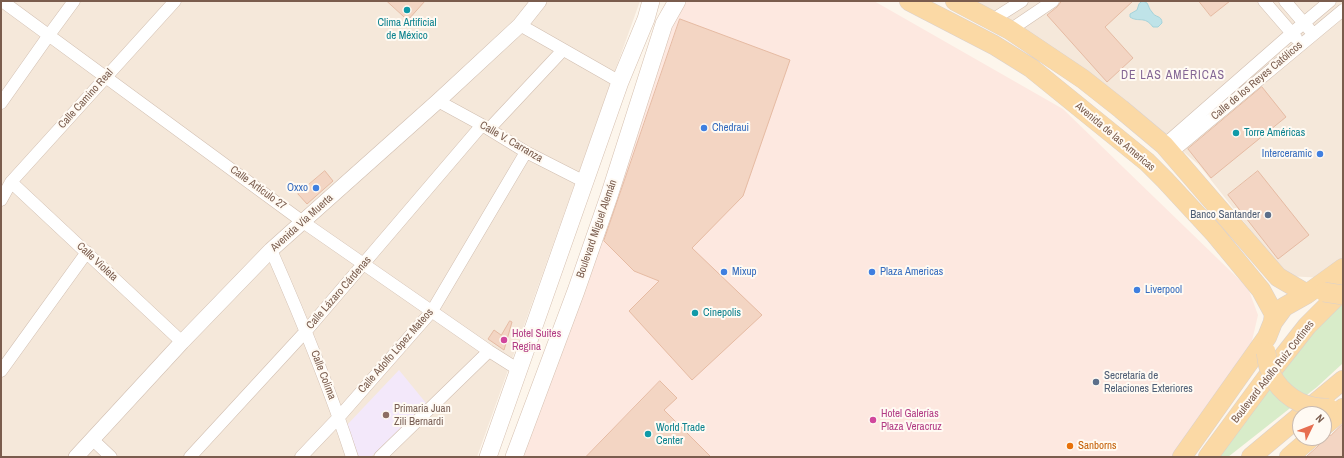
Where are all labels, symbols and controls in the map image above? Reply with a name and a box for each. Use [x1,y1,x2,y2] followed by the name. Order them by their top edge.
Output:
[402,5,412,15] marker: Clima Artificial de México
[377,16,437,42] place label: Clima Artificial de México
[1209,39,1305,123] street label: Calle de los Reyes Católicos
[56,66,116,132] street label: Calle Camino Real
[1121,69,1225,83] district label: DE LAS AMÉRICAS
[1072,100,1158,174] street label: Avenida de las Americas
[477,119,545,165] street label: Calle V. Carranza
[712,121,749,135] place label: Chedraui
[699,123,709,133] marker: Chedraui
[1244,126,1305,140] place label: Torre Américas
[1231,128,1241,138] marker: Torre Américas
[1262,147,1312,161] place label: Interceramic
[1315,149,1325,159] marker: Interceramic
[227,163,289,213] street label: Calle Artículo 27
[574,178,620,280] street label: Boulevard Miguel Alemán
[287,181,308,195] place label: Oxxo
[311,183,321,193] marker: Oxxo
[268,192,336,254] street label: Avenida Vía Muerta
[1190,208,1260,222] place label: Banco Santander
[1263,210,1273,220] marker: Banco Santander
[74,240,120,284] street label: Calle Violeta
[304,254,374,332] street label: Calle Lázaro Cárdenas
[732,265,757,279] place label: Mixup
[880,265,943,279] place label: Plaza Americas
[719,267,729,277] marker: Mixup
[867,267,877,277] marker: Plaza Americas
[1145,283,1182,297] place label: Liverpool
[1132,285,1142,295] marker: Liverpool
[356,306,436,396] street label: Calle Adolfo López Mateos
[703,306,741,320] place label: Cinepolis
[690,308,700,318] marker: Cinepolis
[1229,318,1317,426] street label: Boulevard Adolfo Ruiz Cortines
[512,327,561,353] place label: Hotel Suites Regina
[499,335,509,345] marker: Hotel Suites Regina
[308,349,338,401] street label: Calle Colima
[1104,369,1193,395] place label: Secretaría de Relaciones Exteriores
[1091,377,1101,387] marker: Secretaría de Relaciones Exteriores
[394,402,451,428] place label: Primaria Juan Zili Bernardi
[1292,406,1332,446] north arrow
[881,407,942,433] place label: Hotel Galerías Plaza Veracruz
[381,410,391,420] marker: Primaria Juan Zili Bernardi
[1313,411,1327,426] text: N
[868,415,878,425] marker: Hotel Galerías Plaza Veracruz
[656,421,705,447] place label: World Trade Center
[643,429,653,439] marker: World Trade Center
[1078,439,1117,453] place label: Sanborns
[1065,441,1075,451] marker: Sanborns

